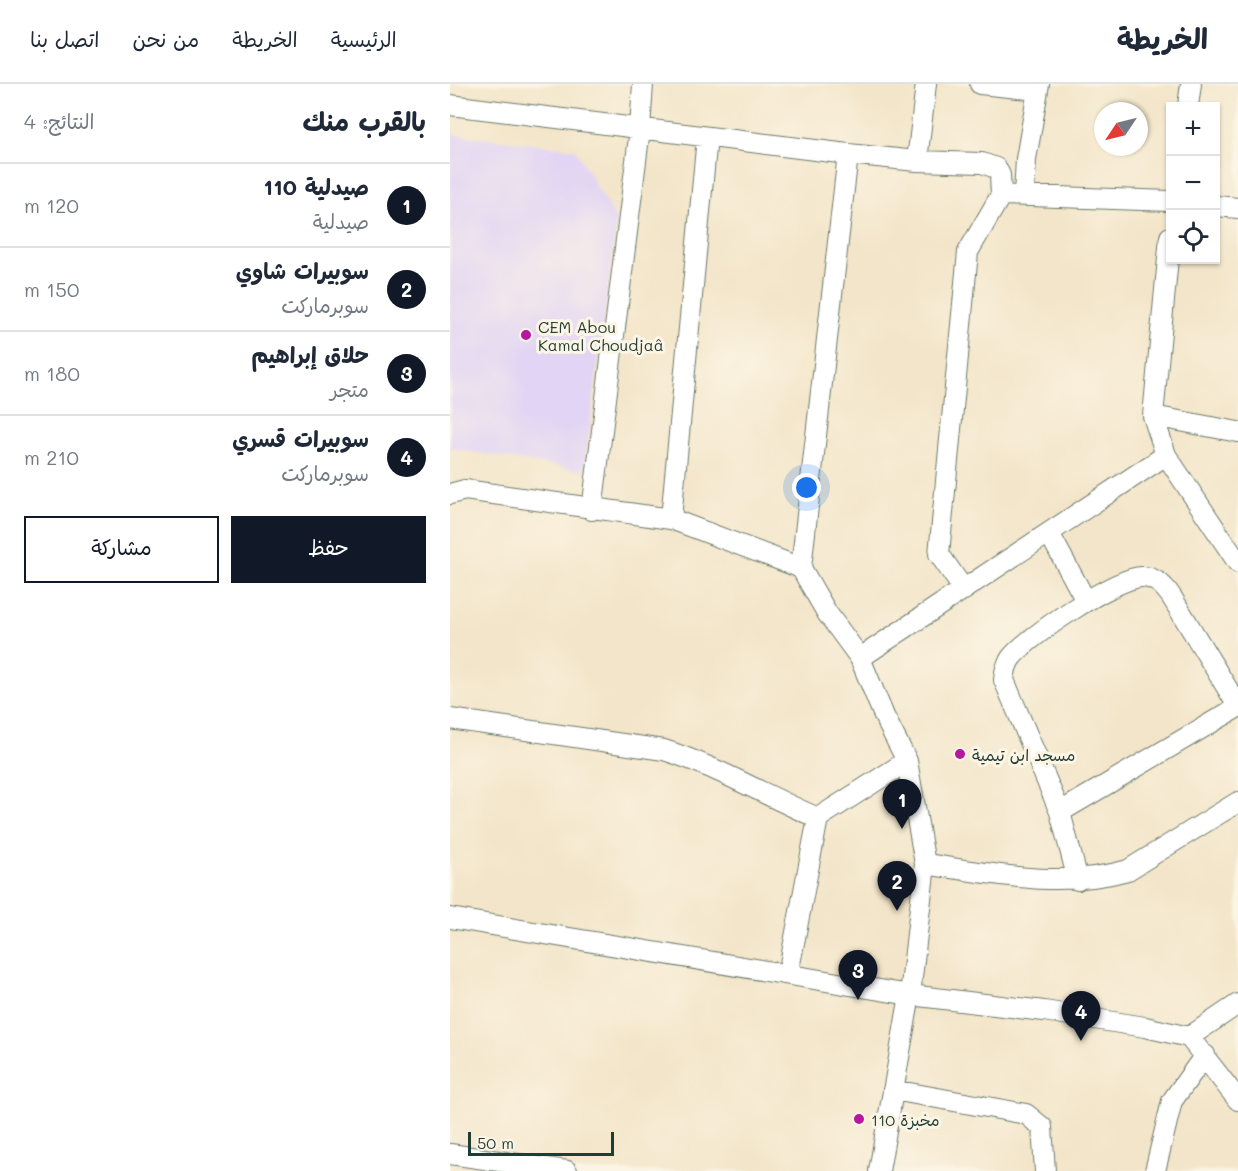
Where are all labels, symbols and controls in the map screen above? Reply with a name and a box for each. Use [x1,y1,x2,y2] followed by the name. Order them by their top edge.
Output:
[1117,20,1208,56] text: الخريطة
[30,25,100,52] text: اتصل بنا
[133,25,199,52] text: من نحن
[232,25,298,52] text: الخريطة
[331,25,397,52] text: الرئيسية
[1094,102,1148,156] north arrow
[1166,102,1220,264] map controls
[1166,102,1220,156] button: +
[303,104,426,138] text: بالقرب منك
[24,108,95,134] text: النتائج: 4
[1166,156,1220,210] button: −
[263,172,369,201] text: صيدلية 110
[24,192,79,218] text: 120 m
[402,192,411,218] text: 1
[313,208,369,234] text: صيدلية
[1166,210,1220,264] button: locate
[236,256,369,285] text: سوبيرات شاوي
[24,276,79,302] text: 150 m
[401,276,412,302] text: 2
[281,292,369,318] text: سوبرماركت
[538,316,664,355] place label: CEM Abou Kamal Choudjaâ
[519,328,533,342] marker: CEM Abou Kamal Choudjaâ
[251,340,369,369] text: حلاق إبراهيم
[24,360,80,386] text: 180 m
[401,360,413,386] text: 3
[330,376,369,402] text: متجر
[232,424,369,453] text: سوبيرات قسري
[24,444,79,470] text: 210 m
[400,444,413,470] text: 4
[281,460,369,486] text: سوبرماركت
[792,473,821,502] your location
[24,516,219,583] button: مشاركة
[231,516,426,583] button: حفظ
[972,744,1075,765] place label: مسجد ابن تيمية
[953,747,967,761] marker: مسجد ابن تيمية
[882,780,922,829] pin: 1
[878,862,916,911] pin: 2
[838,950,878,1000] pin: 3
[1062,992,1100,1041] pin: 4
[871,1109,940,1130] place label: مخبزة 110
[852,1112,866,1126] marker: مخبزة 110
[468,1129,614,1156] scale bar
[477,1132,514,1153] text: 50 m

